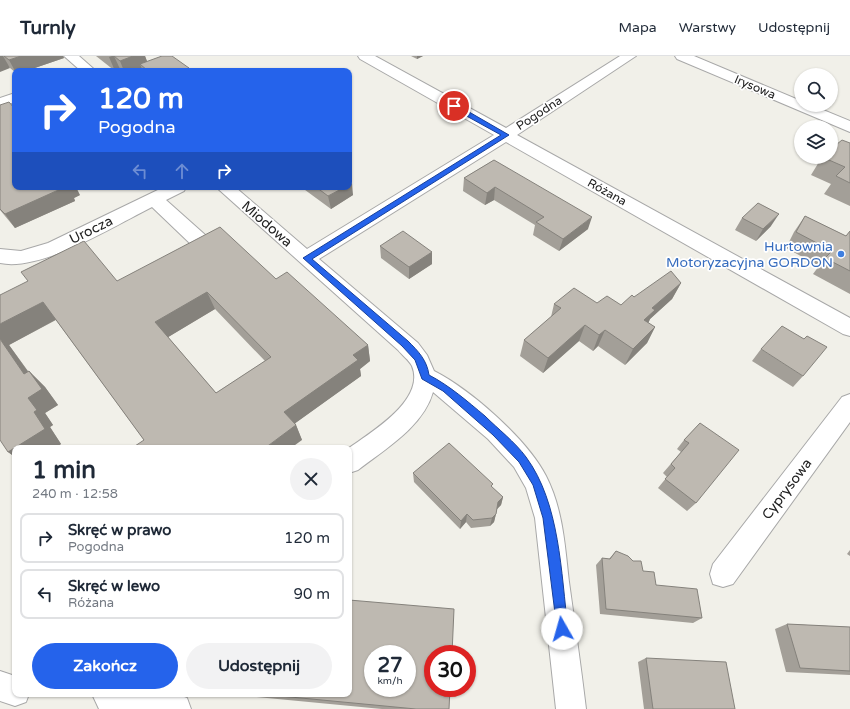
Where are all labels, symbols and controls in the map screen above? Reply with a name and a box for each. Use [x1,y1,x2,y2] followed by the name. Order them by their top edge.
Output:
[20,17,76,39] text: Turnly
[619,19,657,36] text: Mapa
[679,19,736,36] text: Warstwy
[758,19,830,36] text: Udostępnij
[794,68,838,164] map controls
[794,68,838,112] button: search
[732,72,778,102] street label: Irysowa
[98,82,184,116] text: 120 m
[32,84,84,136] icon: right
[437,89,471,123] pin
[514,93,564,133] street label: Pogodna
[443,95,465,117] icon: arrive
[98,116,176,138] text: Pogodna
[794,120,838,164] button: layers
[129,160,151,182] icon: left
[171,160,193,182] icon: ahead
[213,160,235,182] icon: right
[585,176,629,208] street label: Różana
[238,197,296,251] street label: Miodowa
[66,212,116,248] street label: Urocza
[666,238,833,271] place label: Hurtownia Motoryzacyjna GORDON
[836,249,846,259] marker: Hurtownia Motoryzacyjna GORDON
[758,455,816,523] street label: Cyprysowa
[32,456,96,485] text: 1 min
[290,458,332,500] button: close
[32,486,118,502] text: 240 m · 12:58
[68,521,171,539] text: Skręć w prawo
[34,527,56,549] icon: right
[284,529,330,547] text: 120 m
[68,539,124,555] text: Pogodna
[68,577,160,595] text: Skręć w lewo
[34,583,56,605] icon: left
[293,585,330,603] text: 90 m
[68,595,114,611] text: Różana
[541,608,583,650] position arrow
[32,643,178,689] button: Zakończ
[186,643,332,689] button: Udostępnij
[424,645,476,697] speed limit sign: 30
[377,654,403,678] text: 27
[377,675,403,687] text: km/h

